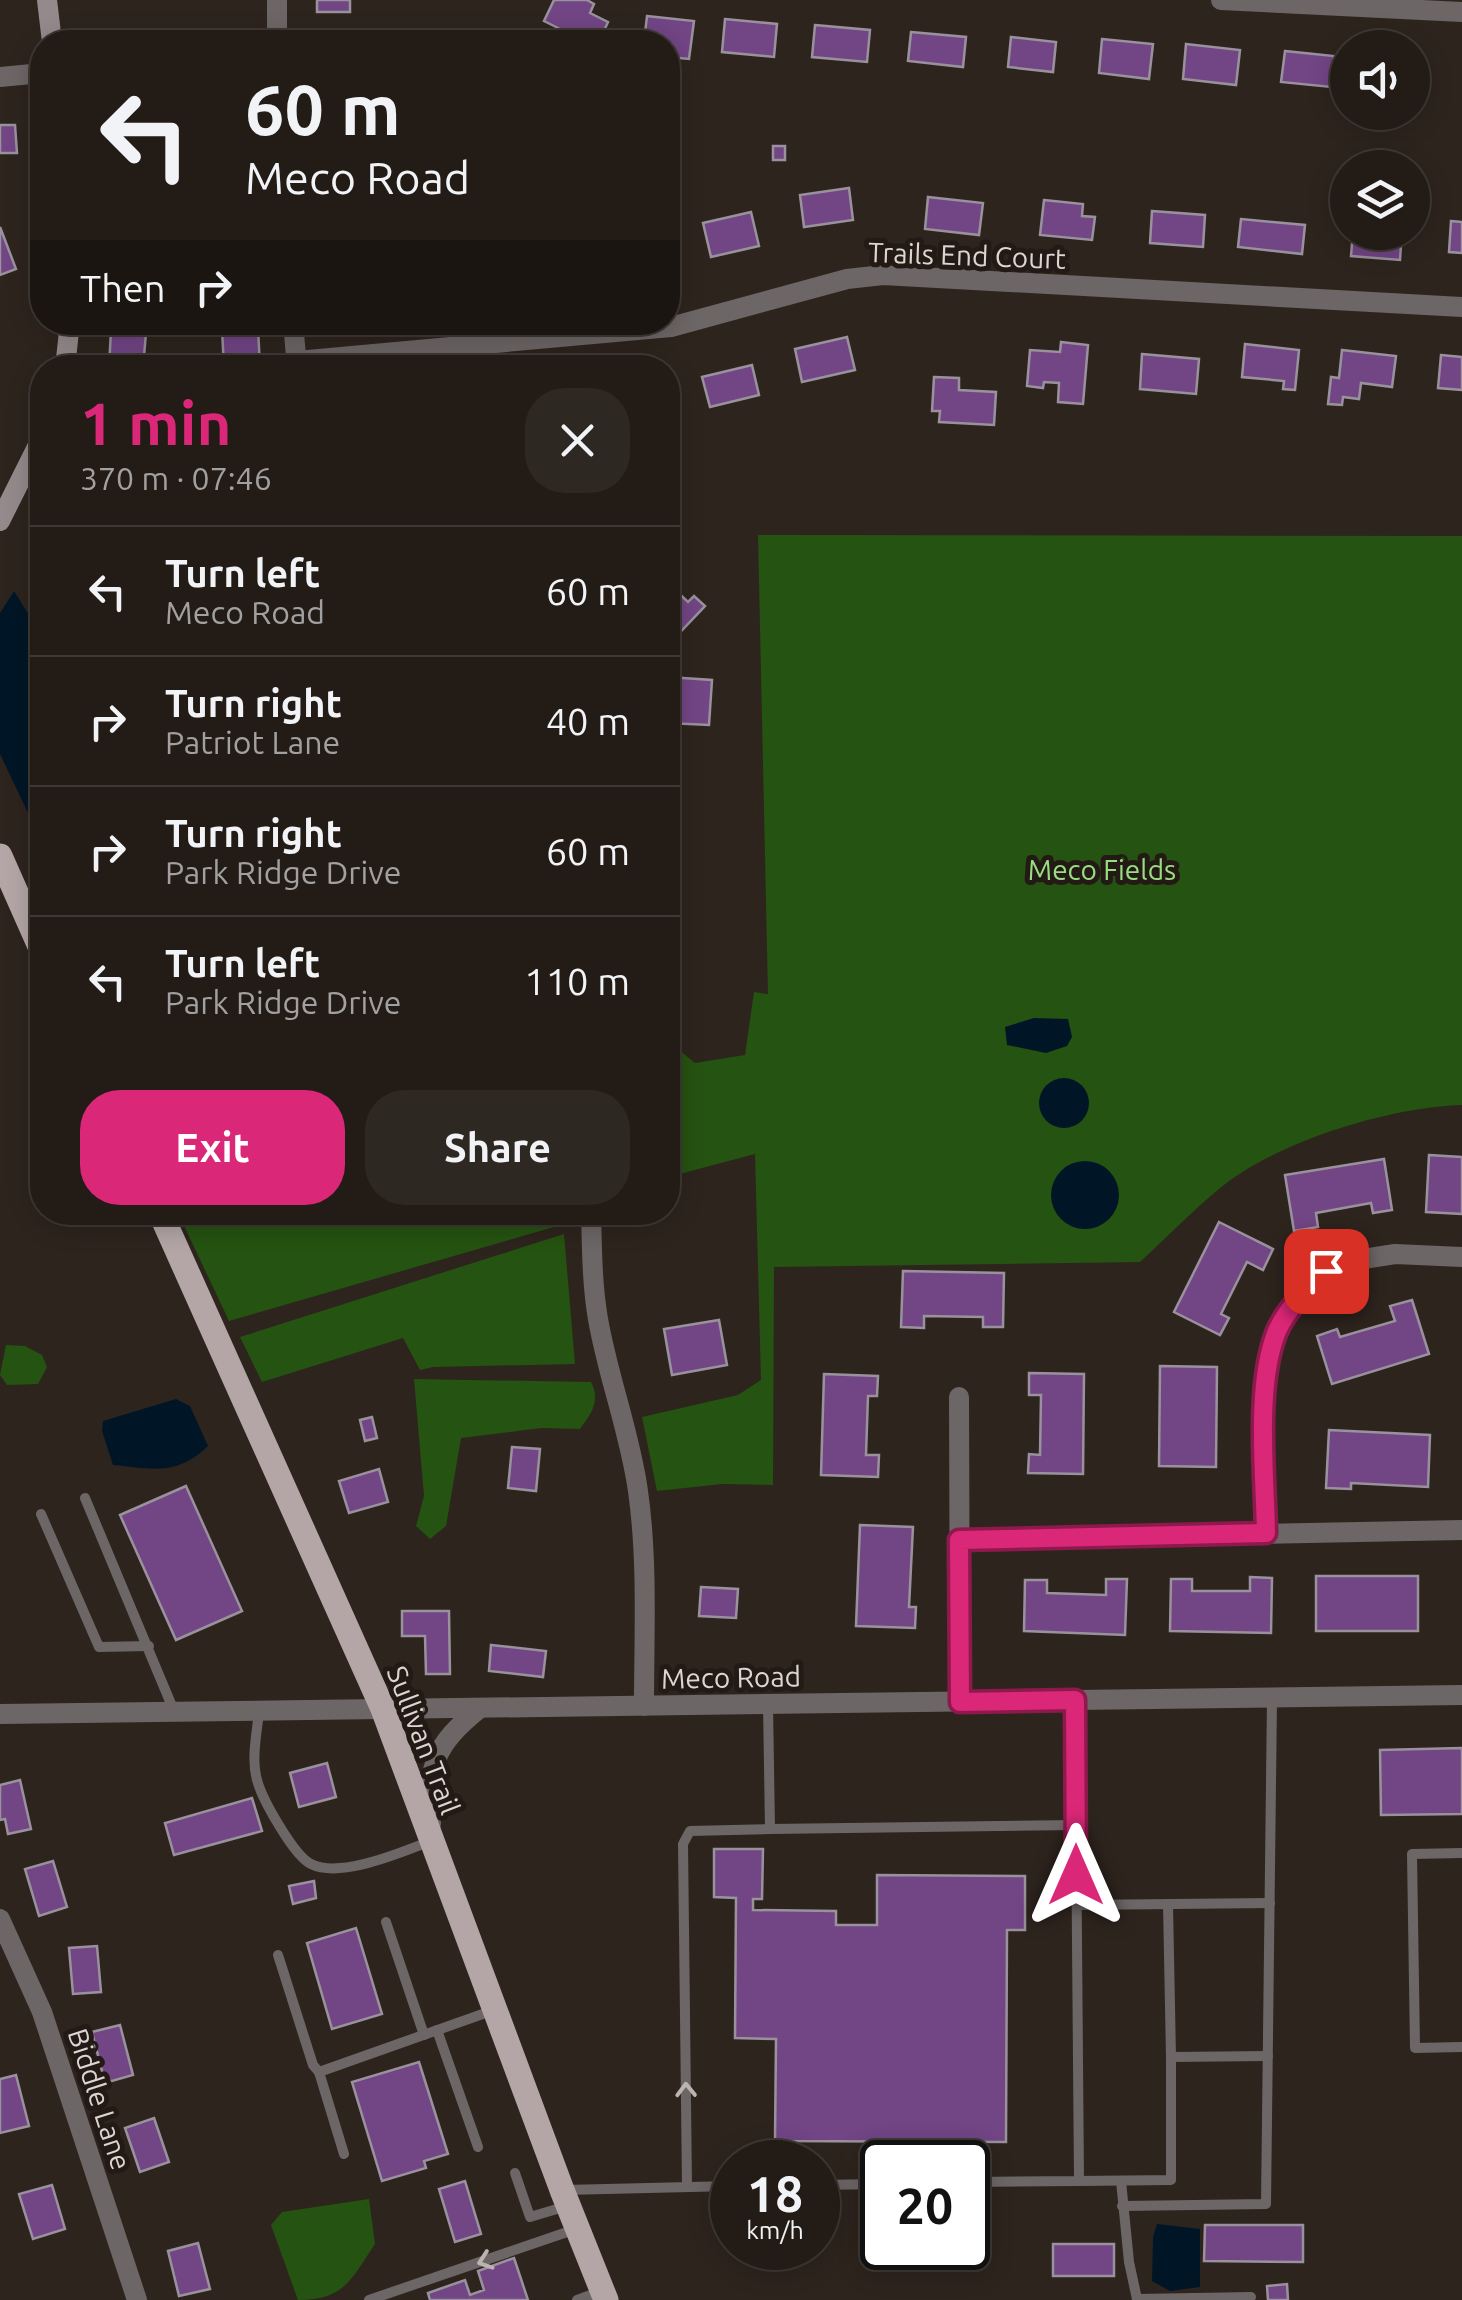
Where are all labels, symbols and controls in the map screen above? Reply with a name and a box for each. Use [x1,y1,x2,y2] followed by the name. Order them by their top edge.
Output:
[1330,30,1430,250] map controls
[1330,30,1430,130] button: sound
[80,70,210,200] icon: left
[245,70,401,148] text: 60 m
[1330,150,1430,250] button: layers
[245,152,470,203] text: Meco Road
[868,236,1066,274] street label: Trails End Court
[186,260,241,315] icon: right
[80,267,166,309] text: Then
[525,388,630,493] button: close
[80,389,232,456] text: 1 min
[80,460,272,496] text: 370 m · 07:46
[165,552,320,594] text: Turn left
[80,564,135,619] icon: left
[546,570,630,612] text: 60 m
[165,594,325,630] text: Meco Road
[165,682,342,724] text: Turn right
[80,694,135,749] icon: right
[546,700,630,742] text: 40 m
[165,724,340,760] text: Patriot Lane
[165,812,342,854] text: Turn right
[80,824,135,879] icon: right
[546,830,630,872] text: 60 m
[165,854,401,890] text: Park Ridge Drive
[1028,854,1176,885] park label: Meco Fields
[165,942,320,984] text: Turn left
[80,954,135,1009] icon: left
[524,960,630,1002] text: 110 m
[165,984,401,1020] text: Park Ridge Drive
[80,1090,345,1205] button: Exit
[365,1090,630,1205] button: Share
[1284,1229,1369,1314] pin
[1299,1244,1354,1299] icon: arrive
[661,1660,801,1694] street label: Meco Road
[382,1662,466,1818] street label: Sullivan Trail
[1024,1823,1128,1927] position arrow
[63,2024,137,2174] street label: Biddle Lane
[675,2081,697,2096] one-way arrow
[860,2140,990,2270] speed limit sign: 20
[747,2165,803,2221] text: 18
[746,2216,804,2244] text: km/h
[477,2249,494,2269] one-way arrow

